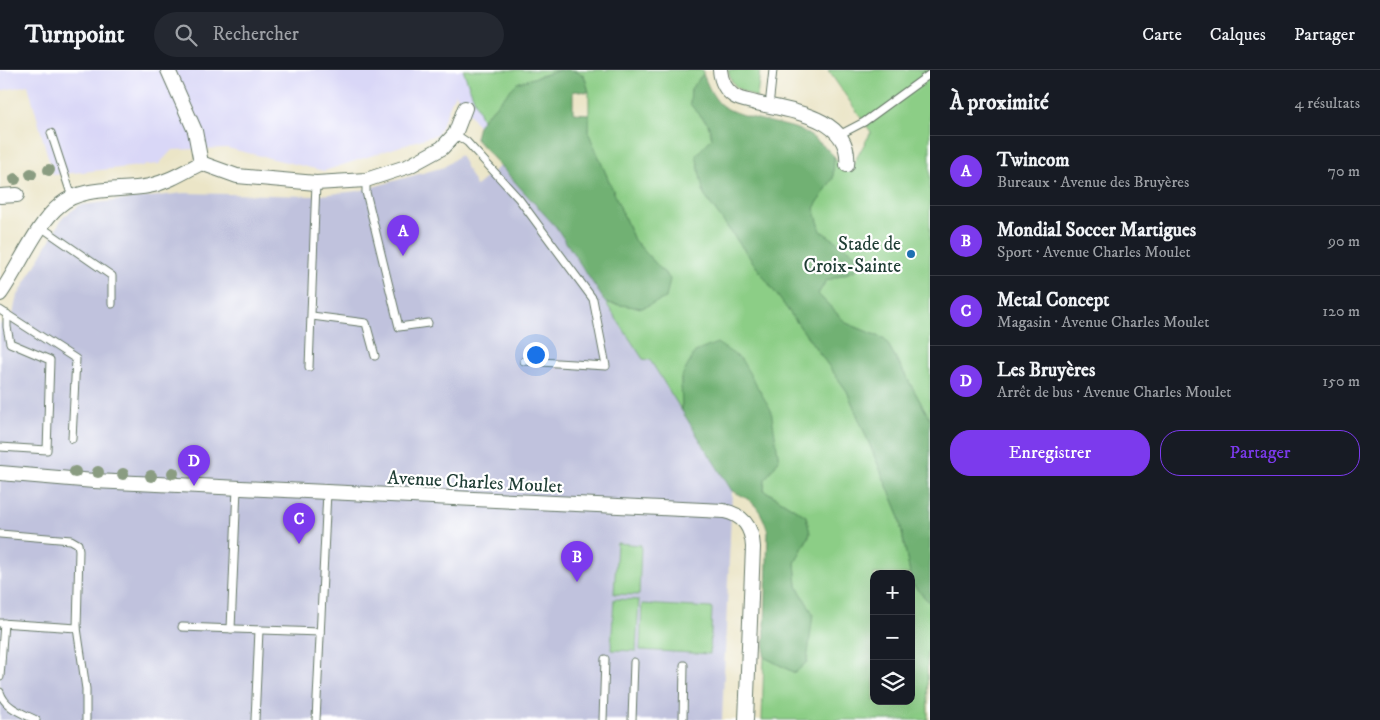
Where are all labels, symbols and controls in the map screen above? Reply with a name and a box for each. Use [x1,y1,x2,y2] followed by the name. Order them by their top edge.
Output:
[154,12,504,57] search box
[25,20,124,50] text: Turnpoint
[172,21,200,49] icon: search
[212,23,299,46] text: Rechercher
[1142,24,1182,46] text: Carte
[1210,24,1266,46] text: Calques
[1294,24,1355,46] text: Partager
[950,90,1049,116] text: À proximité
[1295,93,1360,113] text: 4 résultats
[997,149,1070,172] text: Twincom
[961,161,971,181] text: A
[1328,161,1360,181] text: 70 m
[997,172,1189,192] text: Bureaux · Avenue des Bruyères
[387,215,419,256] pin: A
[997,219,1196,242] text: Mondial Soccer Martigues
[961,231,971,251] text: B
[1328,231,1360,251] text: 90 m
[804,233,901,278] place label: Stade de Croix-Sainte
[997,242,1191,262] text: Sport · Avenue Charles Moulet
[905,248,917,260] marker: Stade de Croix-Sainte
[997,289,1109,312] text: Metal Concept
[961,301,971,321] text: C
[1322,301,1360,321] text: 120 m
[997,312,1209,332] text: Magasin · Avenue Charles Moulet
[523,342,549,368] your location
[997,359,1095,382] text: Les Bruyères
[960,371,972,391] text: D
[1322,371,1360,391] text: 150 m
[997,382,1231,402] text: Arrêt de bus · Avenue Charles Moulet
[950,430,1150,476] button: Enregistrer
[1160,430,1360,476] button: Partager
[178,445,210,486] pin: D
[387,466,563,499] street label: Avenue Charles Moulet
[283,503,315,544] pin: C
[561,541,593,582] pin: B
[870,570,915,705] map controls
[870,570,915,615] button: +
[870,615,915,660] button: −
[870,660,915,705] button: layers

